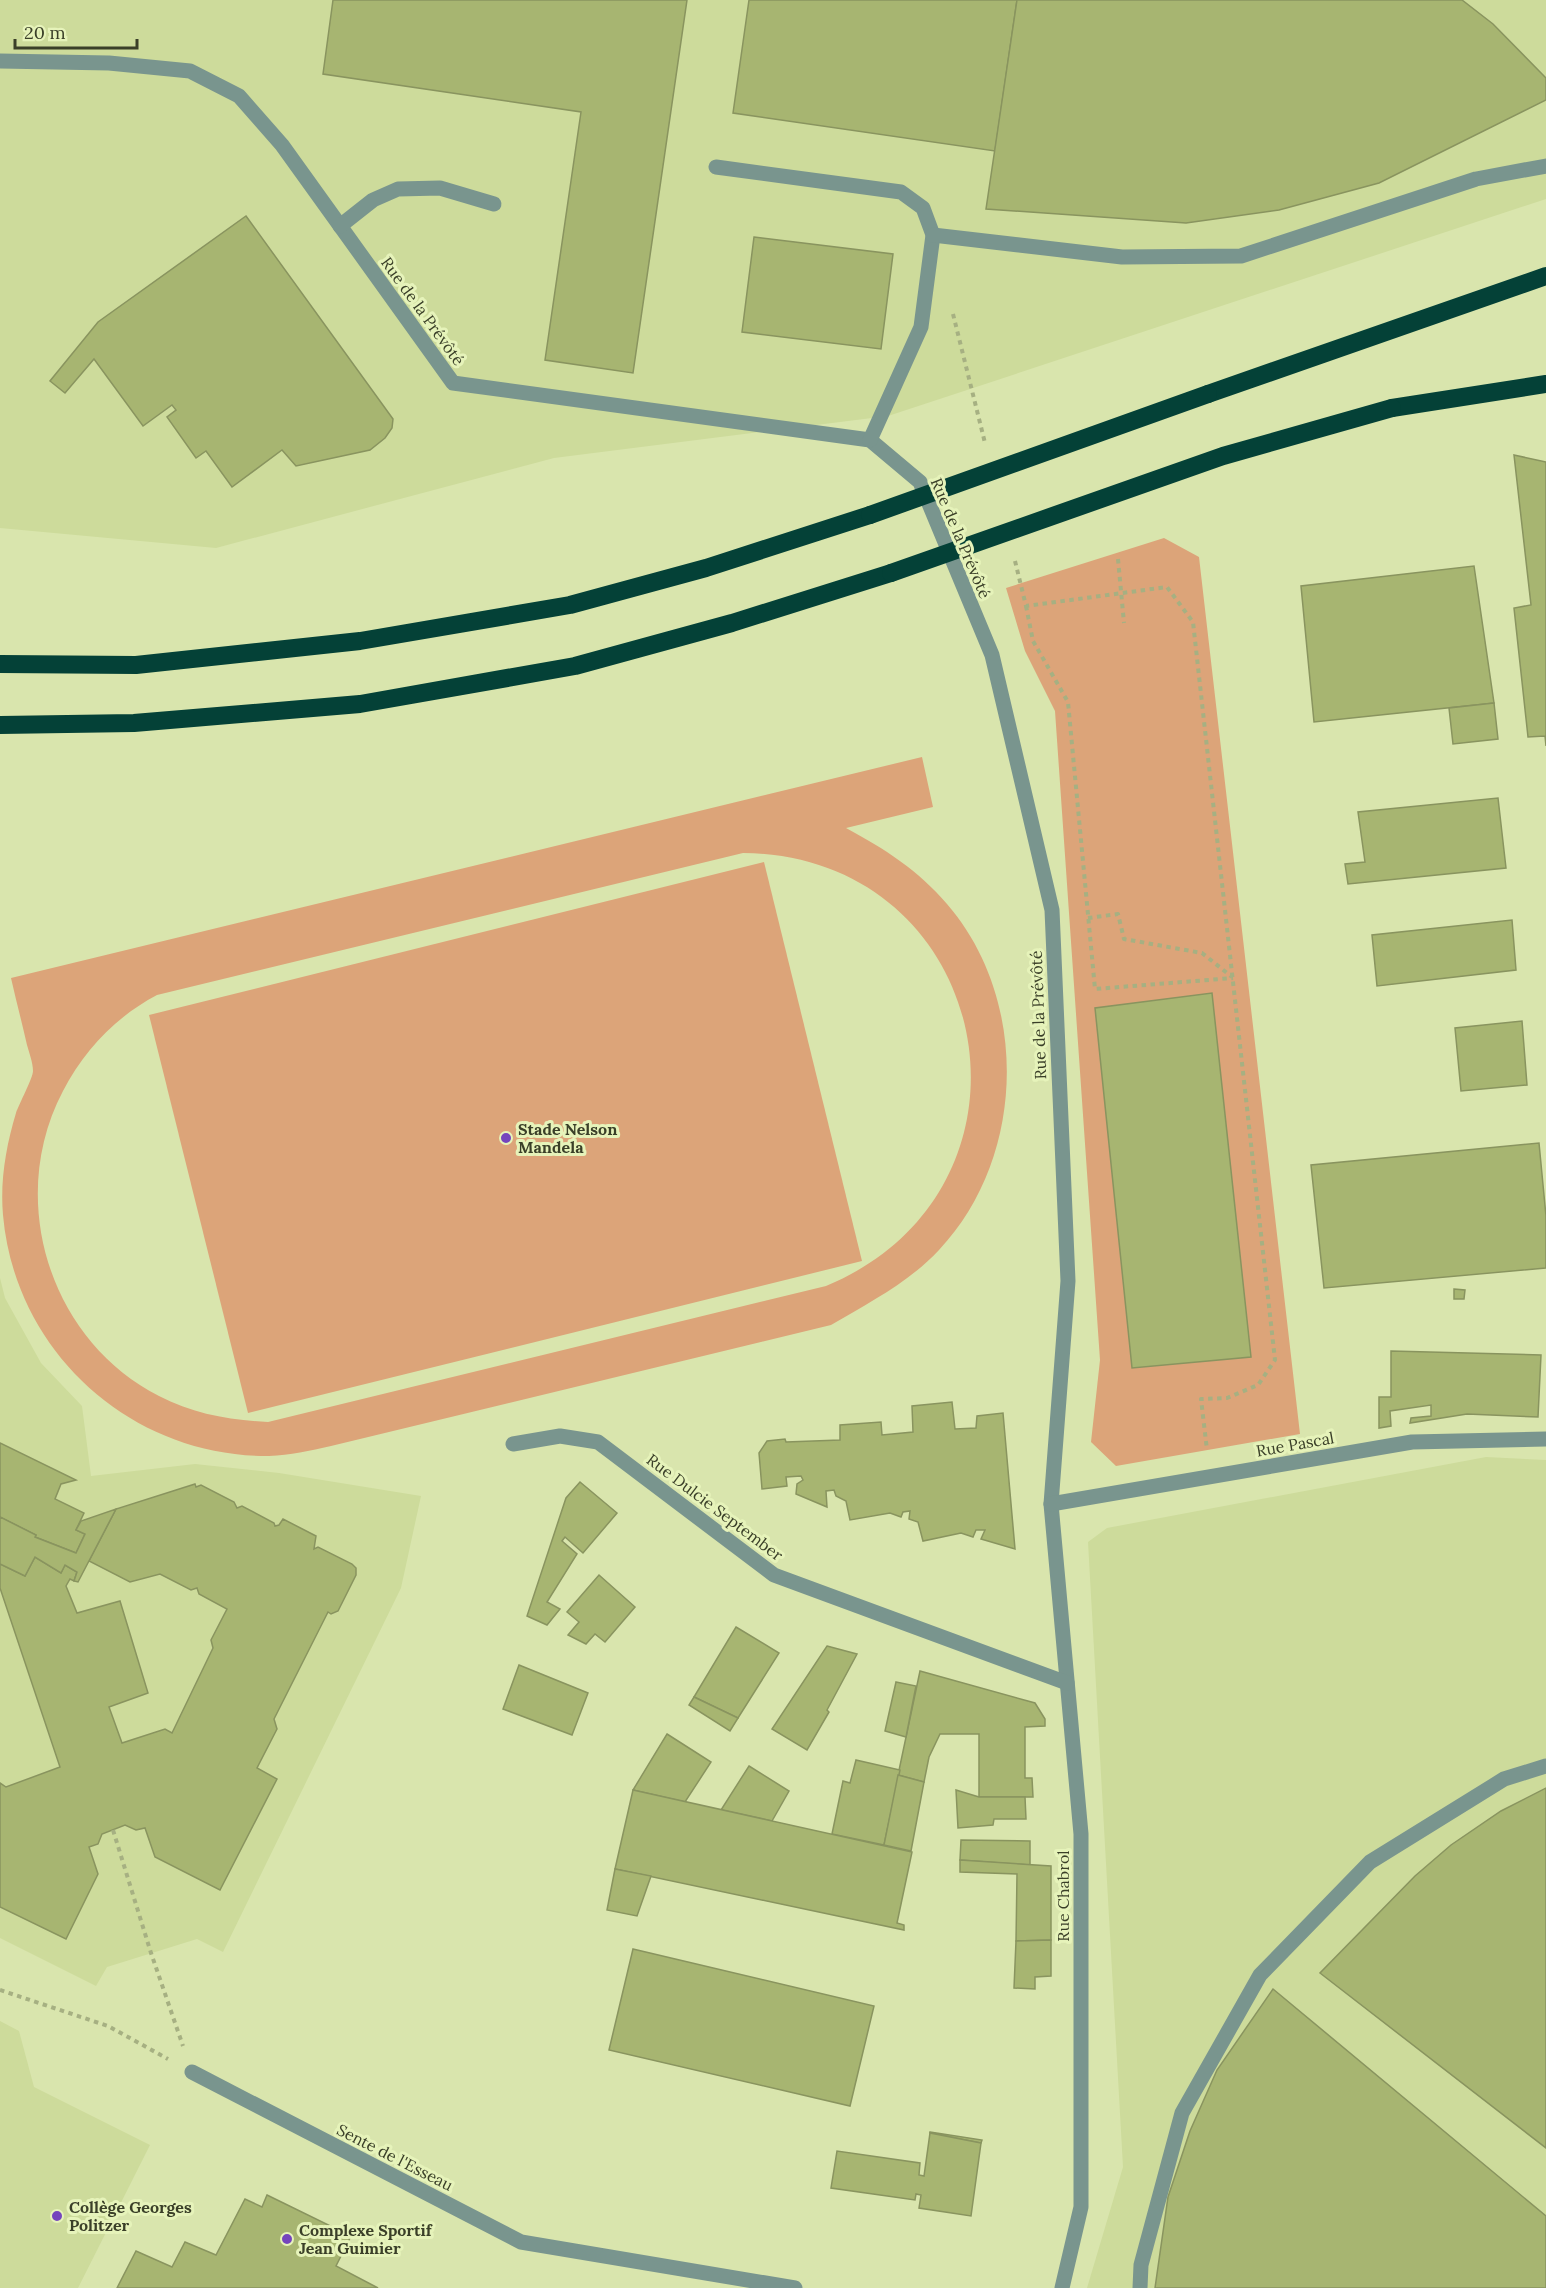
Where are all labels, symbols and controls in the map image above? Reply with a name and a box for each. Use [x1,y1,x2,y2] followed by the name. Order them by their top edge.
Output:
[15,12,136,50] scale bar
[24,21,66,44] text: 20 m
[377,253,469,369] street label: Rue de la Prévôté
[927,475,996,602] street label: Rue de la Prévôté
[1026,950,1050,1080] street label: Rue de la Prévôté
[518,1119,617,1157] place label: Stade Nelson Mandela
[499,1131,513,1145] marker: Stade Nelson Mandela
[1254,1427,1336,1461] street label: Rue Pascal
[643,1449,787,1565] street label: Rue Dulcie September
[1053,1850,1073,1942] street label: Rue Chabrol
[334,2119,457,2195] street label: Sente de l'Esseau
[69,2197,192,2235] place label: Collège Georges Politzer
[50,2209,64,2223] marker: Collège Georges Politzer
[299,2220,433,2258] place label: Complexe Sportif Jean Guimier
[280,2232,294,2246] marker: Complexe Sportif Jean Guimier

